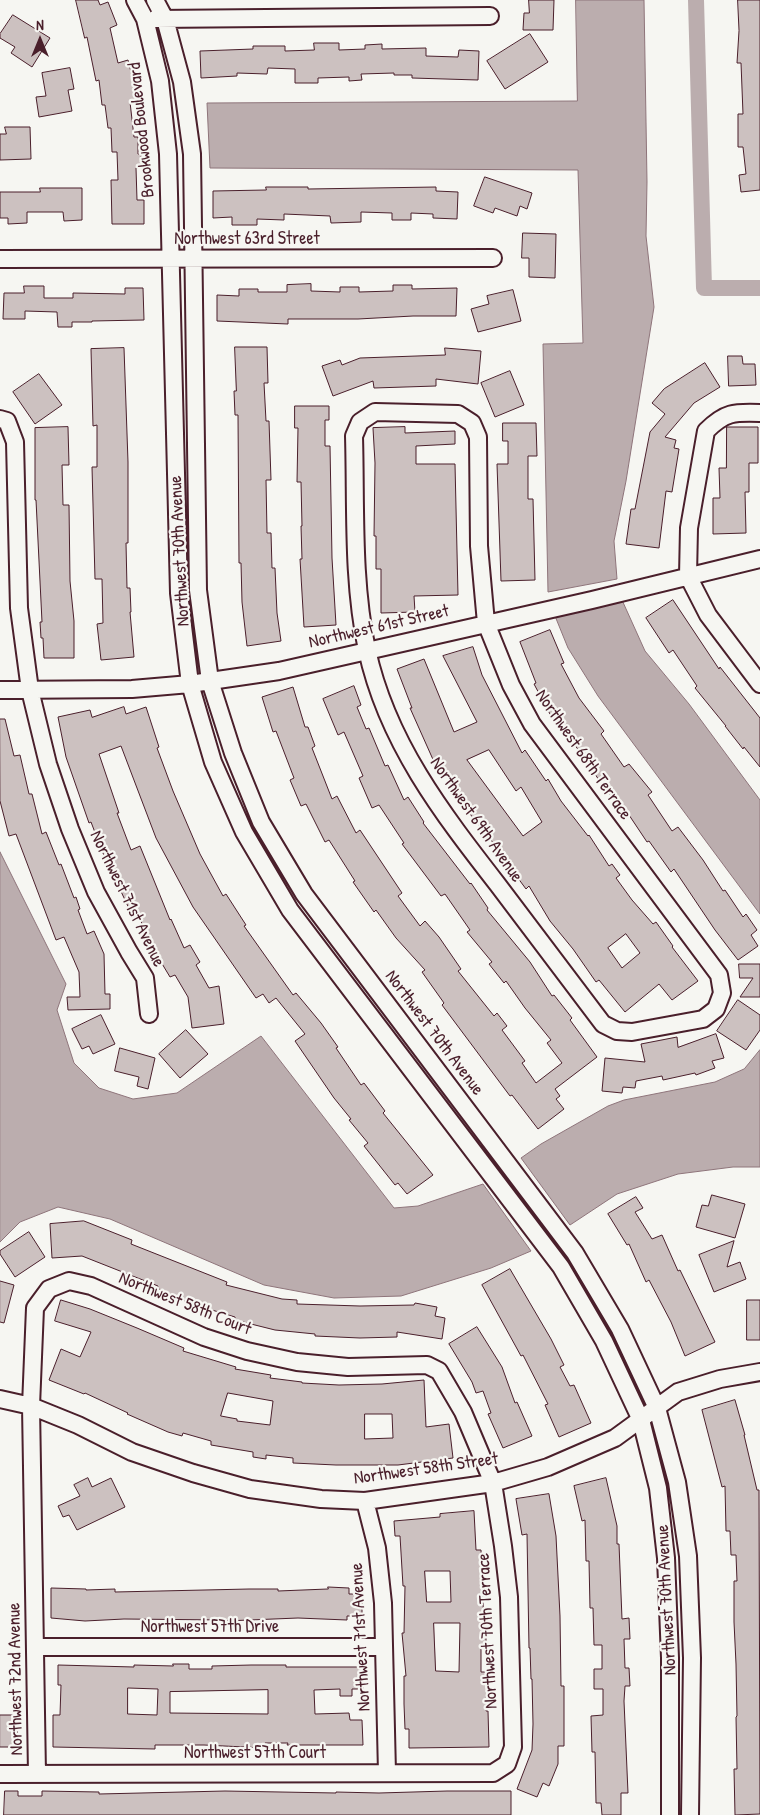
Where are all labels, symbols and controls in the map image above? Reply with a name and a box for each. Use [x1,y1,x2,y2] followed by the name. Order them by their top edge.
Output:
[15,15,65,65] north arrow
[36,15,44,34] text: N
[124,61,160,199] street label: Brookwood Boulevard
[174,228,320,250] street label: Northwest 63rd Street
[165,475,195,627] street label: Northwest 70th Avenue
[307,600,451,654] street label: Northwest 61st Street
[530,686,636,824] street label: Northwest 68th Terrace
[425,753,527,887] street label: Northwest 69th Avenue
[85,827,169,971] street label: Northwest 71st Avenue
[380,966,488,1100] street label: Northwest 70th Avenue
[116,1268,254,1340] street label: Northwest 58th Court
[352,1448,500,1490] street label: Northwest 58th Street
[652,1524,682,1676] street label: Northwest 70th Avenue
[473,1553,503,1709] street label: Northwest 70th Terrace
[346,1562,376,1712] street label: Northwest 71st Avenue
[4,1603,28,1755] street label: Northwest 72nd Avenue
[141,1616,279,1638] street label: Northwest 57th Drive
[184,1742,326,1764] street label: Northwest 57th Court

